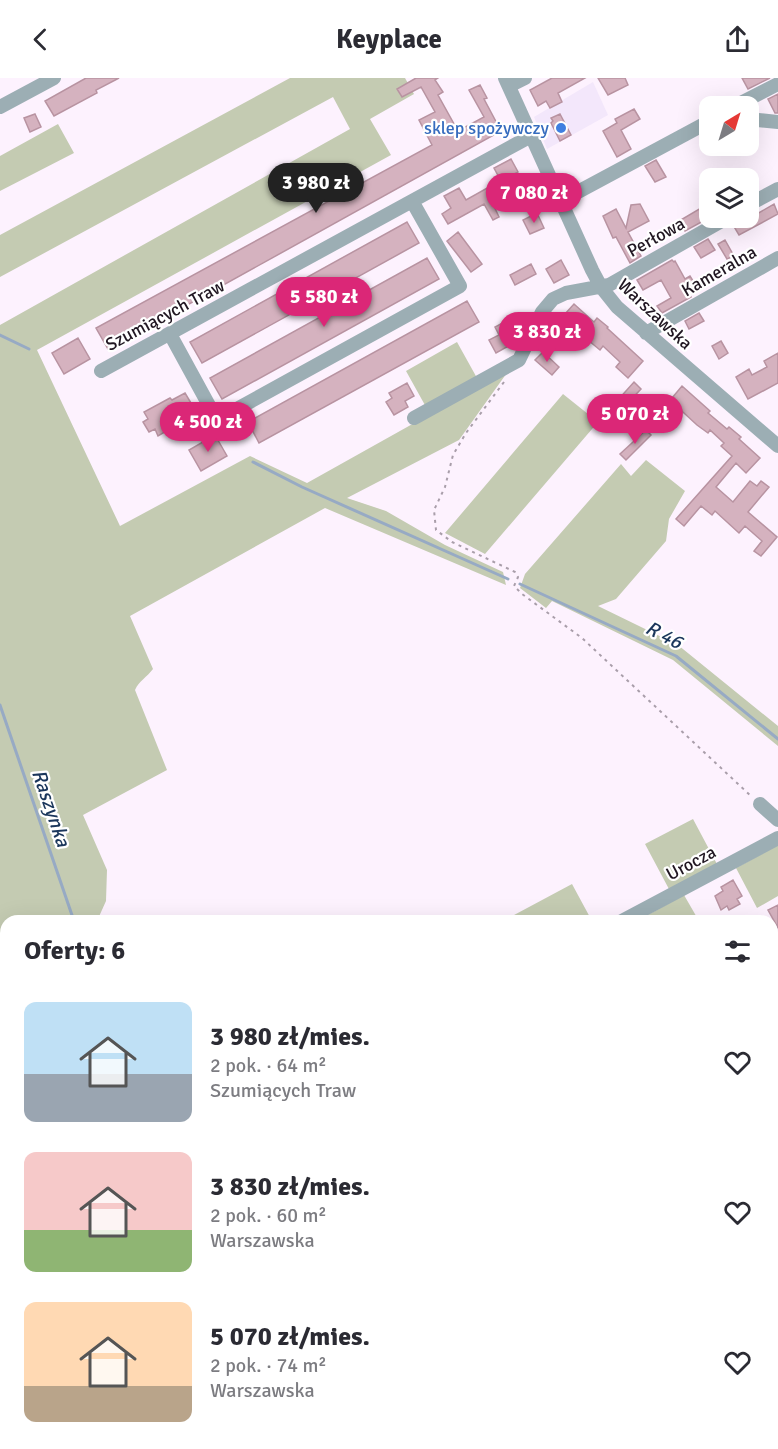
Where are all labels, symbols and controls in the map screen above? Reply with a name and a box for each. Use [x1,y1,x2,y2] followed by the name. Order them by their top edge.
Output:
[24,23,57,56] icon: back
[336,23,442,56] text: Keyplace
[721,23,754,56] icon: share
[699,96,759,156] north arrow
[699,96,759,228] map controls
[424,117,550,139] place label: sklep spożywczy
[554,121,568,135] marker: sklep spożywczy
[254,163,378,214] pin: 3 980 zł
[699,168,759,228] button: layers
[282,170,350,195] text: 3 980 zł
[472,173,596,224] pin: 7 080 zł
[500,180,568,205] text: 7 080 zł
[623,212,689,262] street label: Perłowa
[678,241,760,301] street label: Kameralna
[102,274,228,356] street label: Szumiących Traw
[613,274,697,354] street label: Warszawska
[262,277,386,328] pin: 5 580 zł
[290,284,358,309] text: 5 580 zł
[485,312,609,363] pin: 3 830 zł
[513,319,581,344] text: 3 830 zł
[573,394,697,445] pin: 5 070 zł
[601,401,669,426] text: 5 070 zł
[146,402,270,453] pin: 4 500 zł
[174,409,242,434] text: 4 500 zł
[641,615,689,656] water label: R 46
[26,766,76,851] water label: Raszynka
[662,841,720,885] street label: Urocza
[24,935,125,967] text: Oferty: 6
[721,935,754,968] icon: filters
[210,1021,370,1053] text: 3 980 zł/mies.
[72,1026,144,1098] icon: home
[721,1046,754,1079] icon: heart
[210,1053,327,1078] text: 2 pok. · 64 m²
[210,1078,356,1103] text: Szumiących Traw
[210,1171,370,1203] text: 3 830 zł/mies.
[72,1176,144,1248] icon: home
[721,1196,754,1229] icon: heart
[210,1203,327,1228] text: 2 pok. · 60 m²
[210,1228,315,1253] text: Warszawska
[210,1321,370,1353] text: 5 070 zł/mies.
[72,1326,144,1398] icon: home
[721,1346,754,1379] icon: heart
[210,1353,327,1378] text: 2 pok. · 74 m²
[210,1378,315,1403] text: Warszawska

